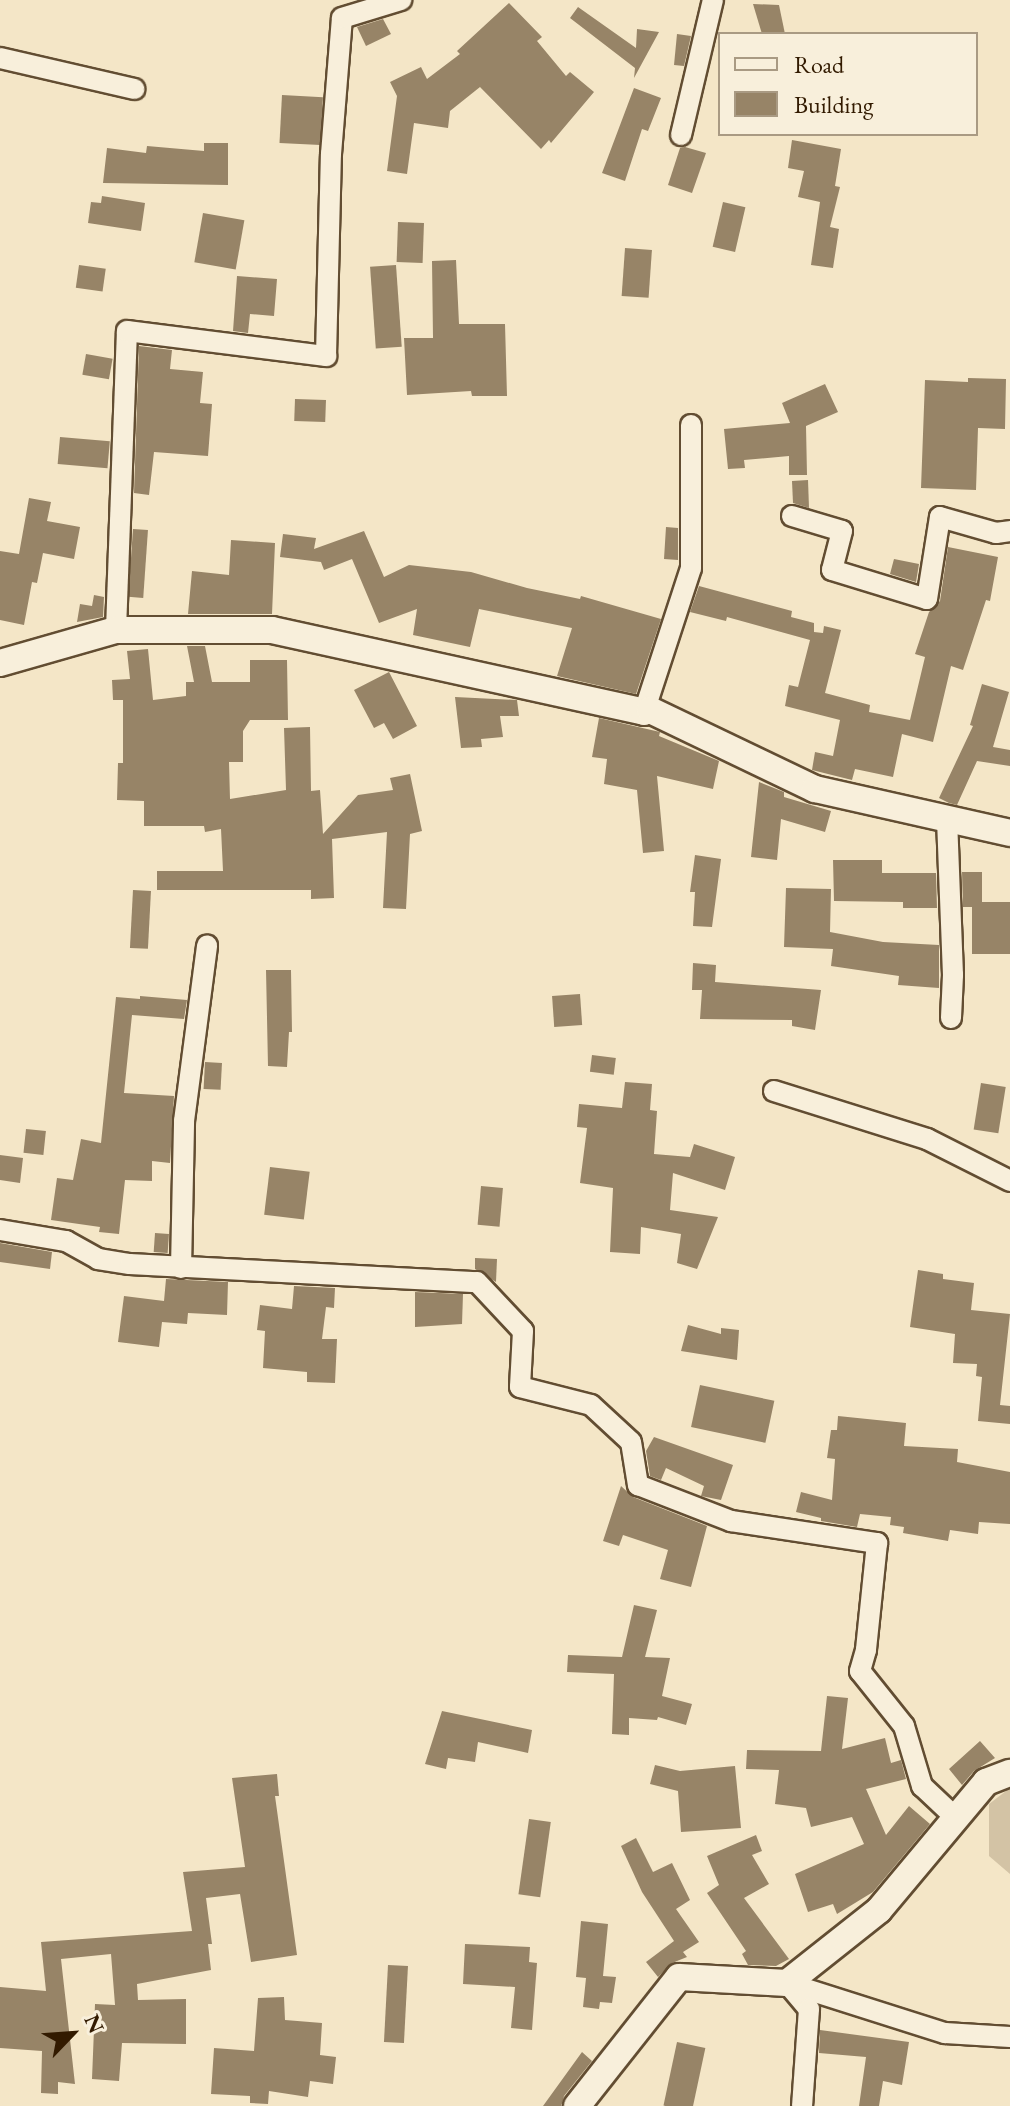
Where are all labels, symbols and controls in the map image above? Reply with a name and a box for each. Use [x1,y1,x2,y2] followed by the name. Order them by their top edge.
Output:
[718,32,978,136] legend
[794,49,844,80] text: Road
[794,89,874,120] text: Building
[32,1994,112,2074] north arrow
[77,2009,111,2038] text: N

